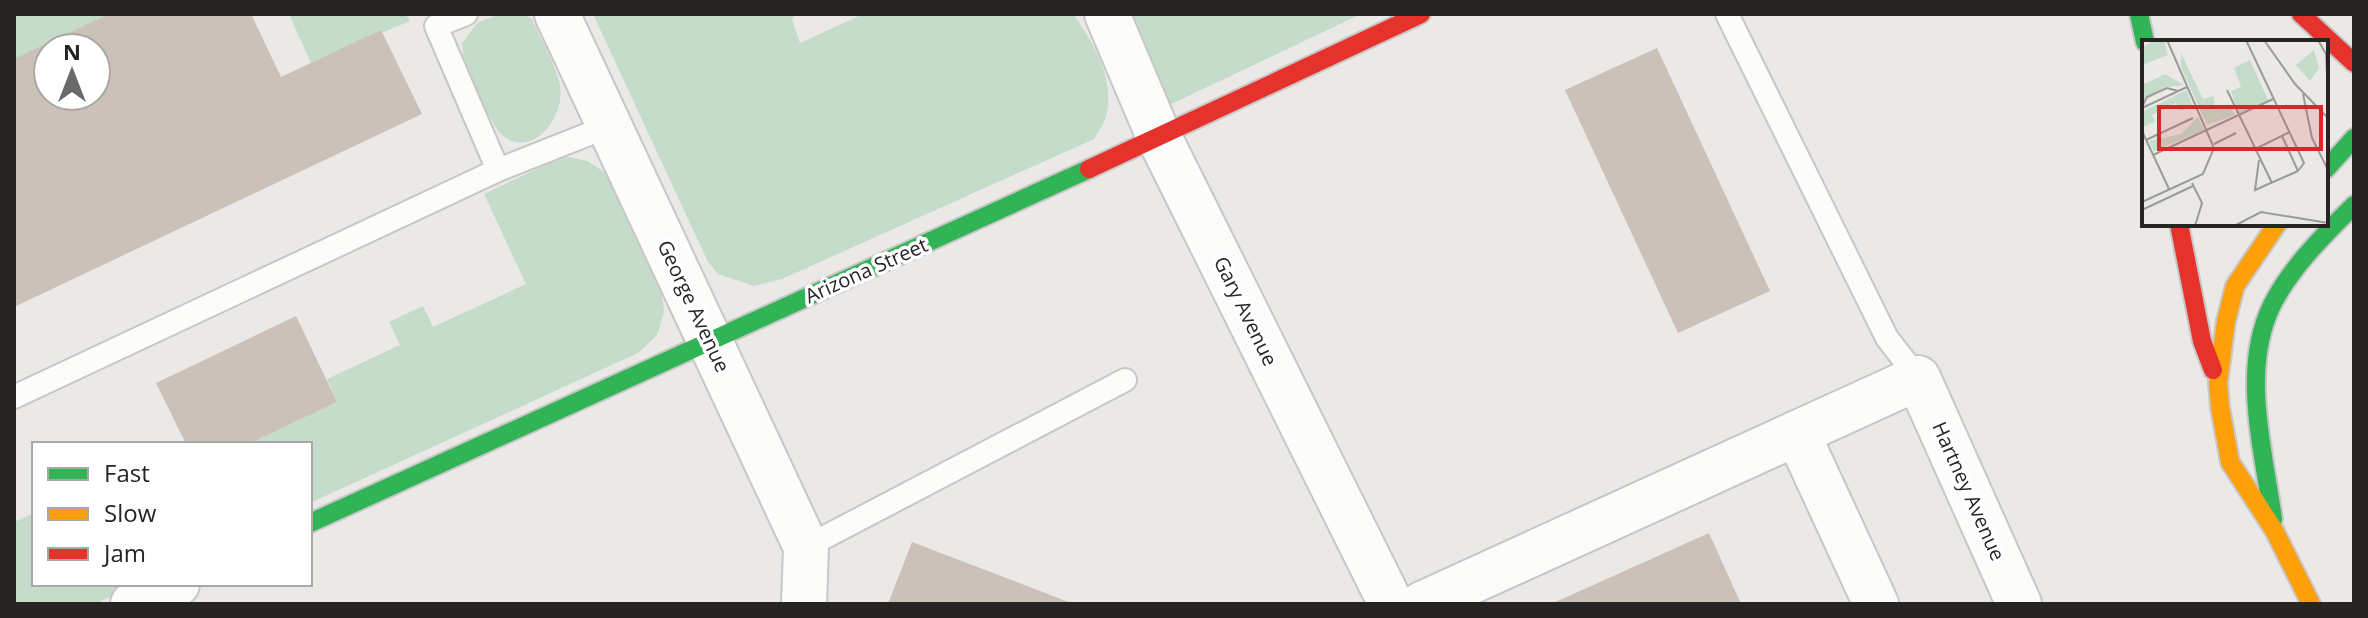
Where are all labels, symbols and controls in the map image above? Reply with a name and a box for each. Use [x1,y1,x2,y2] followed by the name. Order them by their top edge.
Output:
[32,32,112,112] north arrow
[63,36,81,66] text: N
[2142,40,2328,226] inset map
[800,231,932,309] street label: Arizona Street
[652,236,736,376] street label: George Avenue
[1208,252,1284,370] street label: Gary Avenue
[1926,417,2012,565] street label: Hartney Avenue
[32,442,312,586] legend
[104,456,150,489] text: Fast
[104,496,157,529] text: Slow
[102,536,146,569] text: Jam

